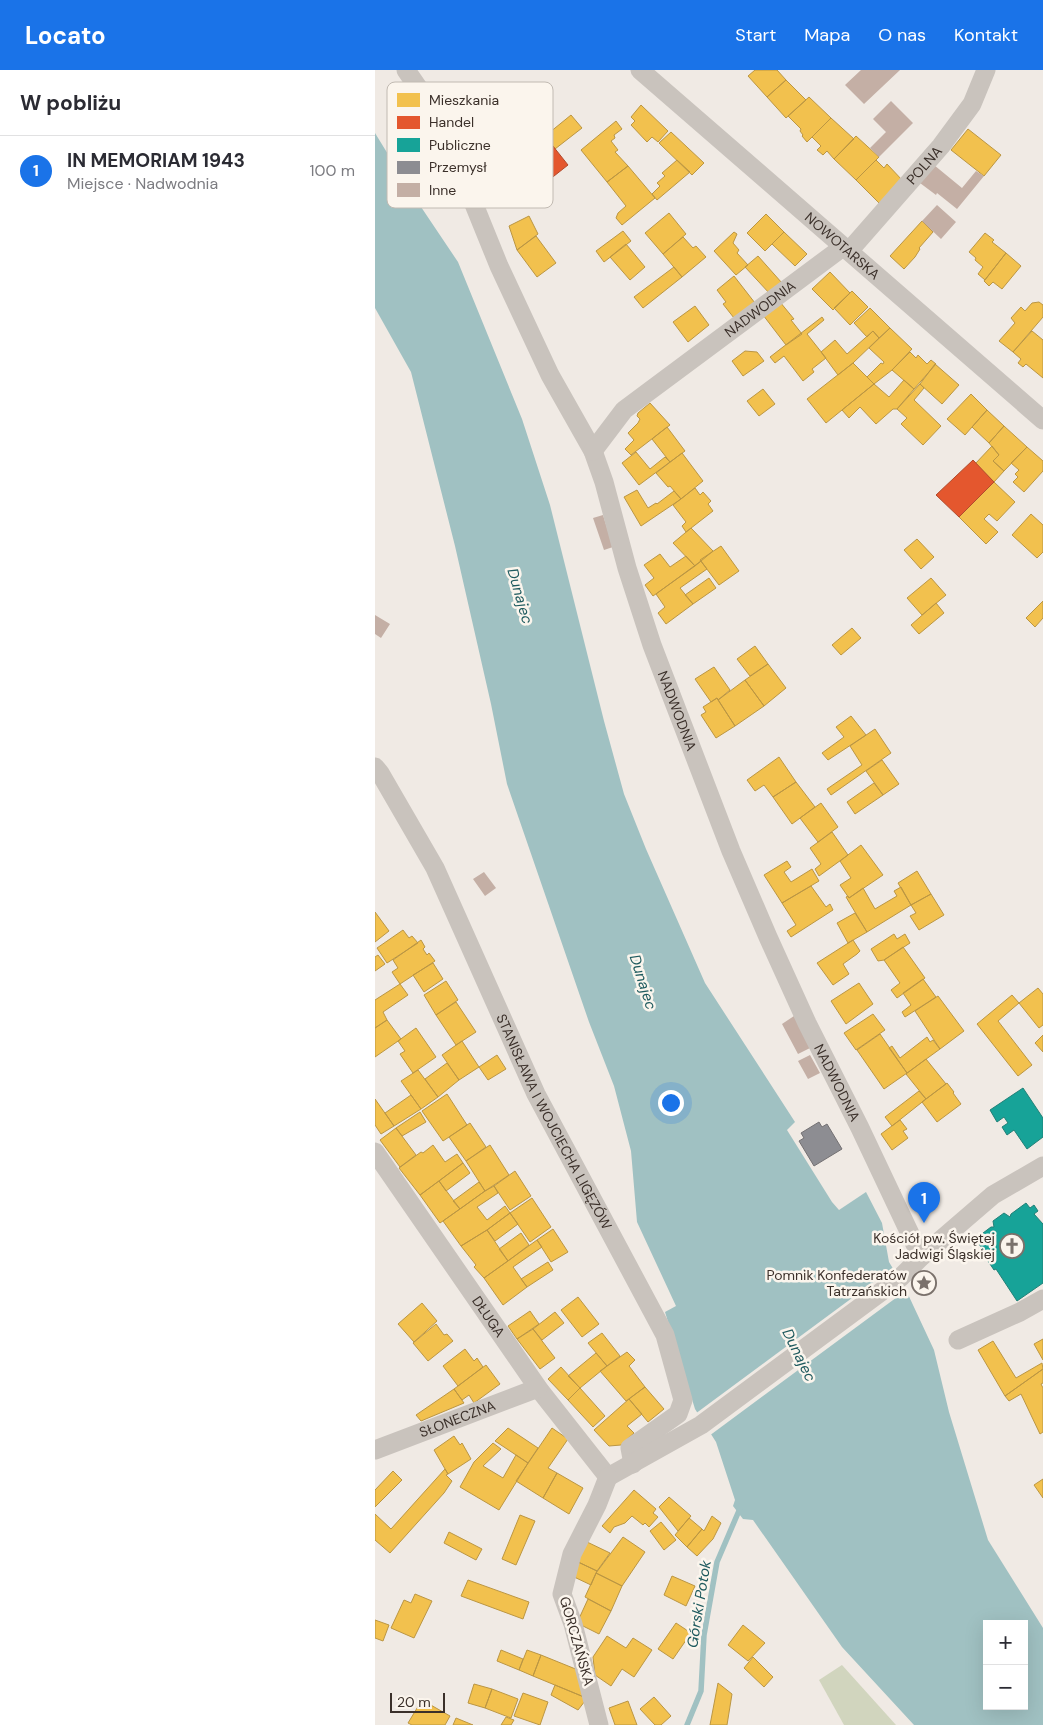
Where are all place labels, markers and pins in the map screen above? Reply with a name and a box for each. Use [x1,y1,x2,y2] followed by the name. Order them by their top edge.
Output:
[908,1182,940,1223] pin: 1
[873,1229,995,1263] place label: Kościół pw. Świętej Jadwigi Śląskiej
[999,1233,1025,1259] church icon: Kościół pw. Świętej Jadwigi Śląskiej
[767,1266,907,1300] place label: Pomnik Konfederatów Tatrzańskich
[911,1270,937,1296] place icon: Pomnik Konfederatów Tatrzańskich

